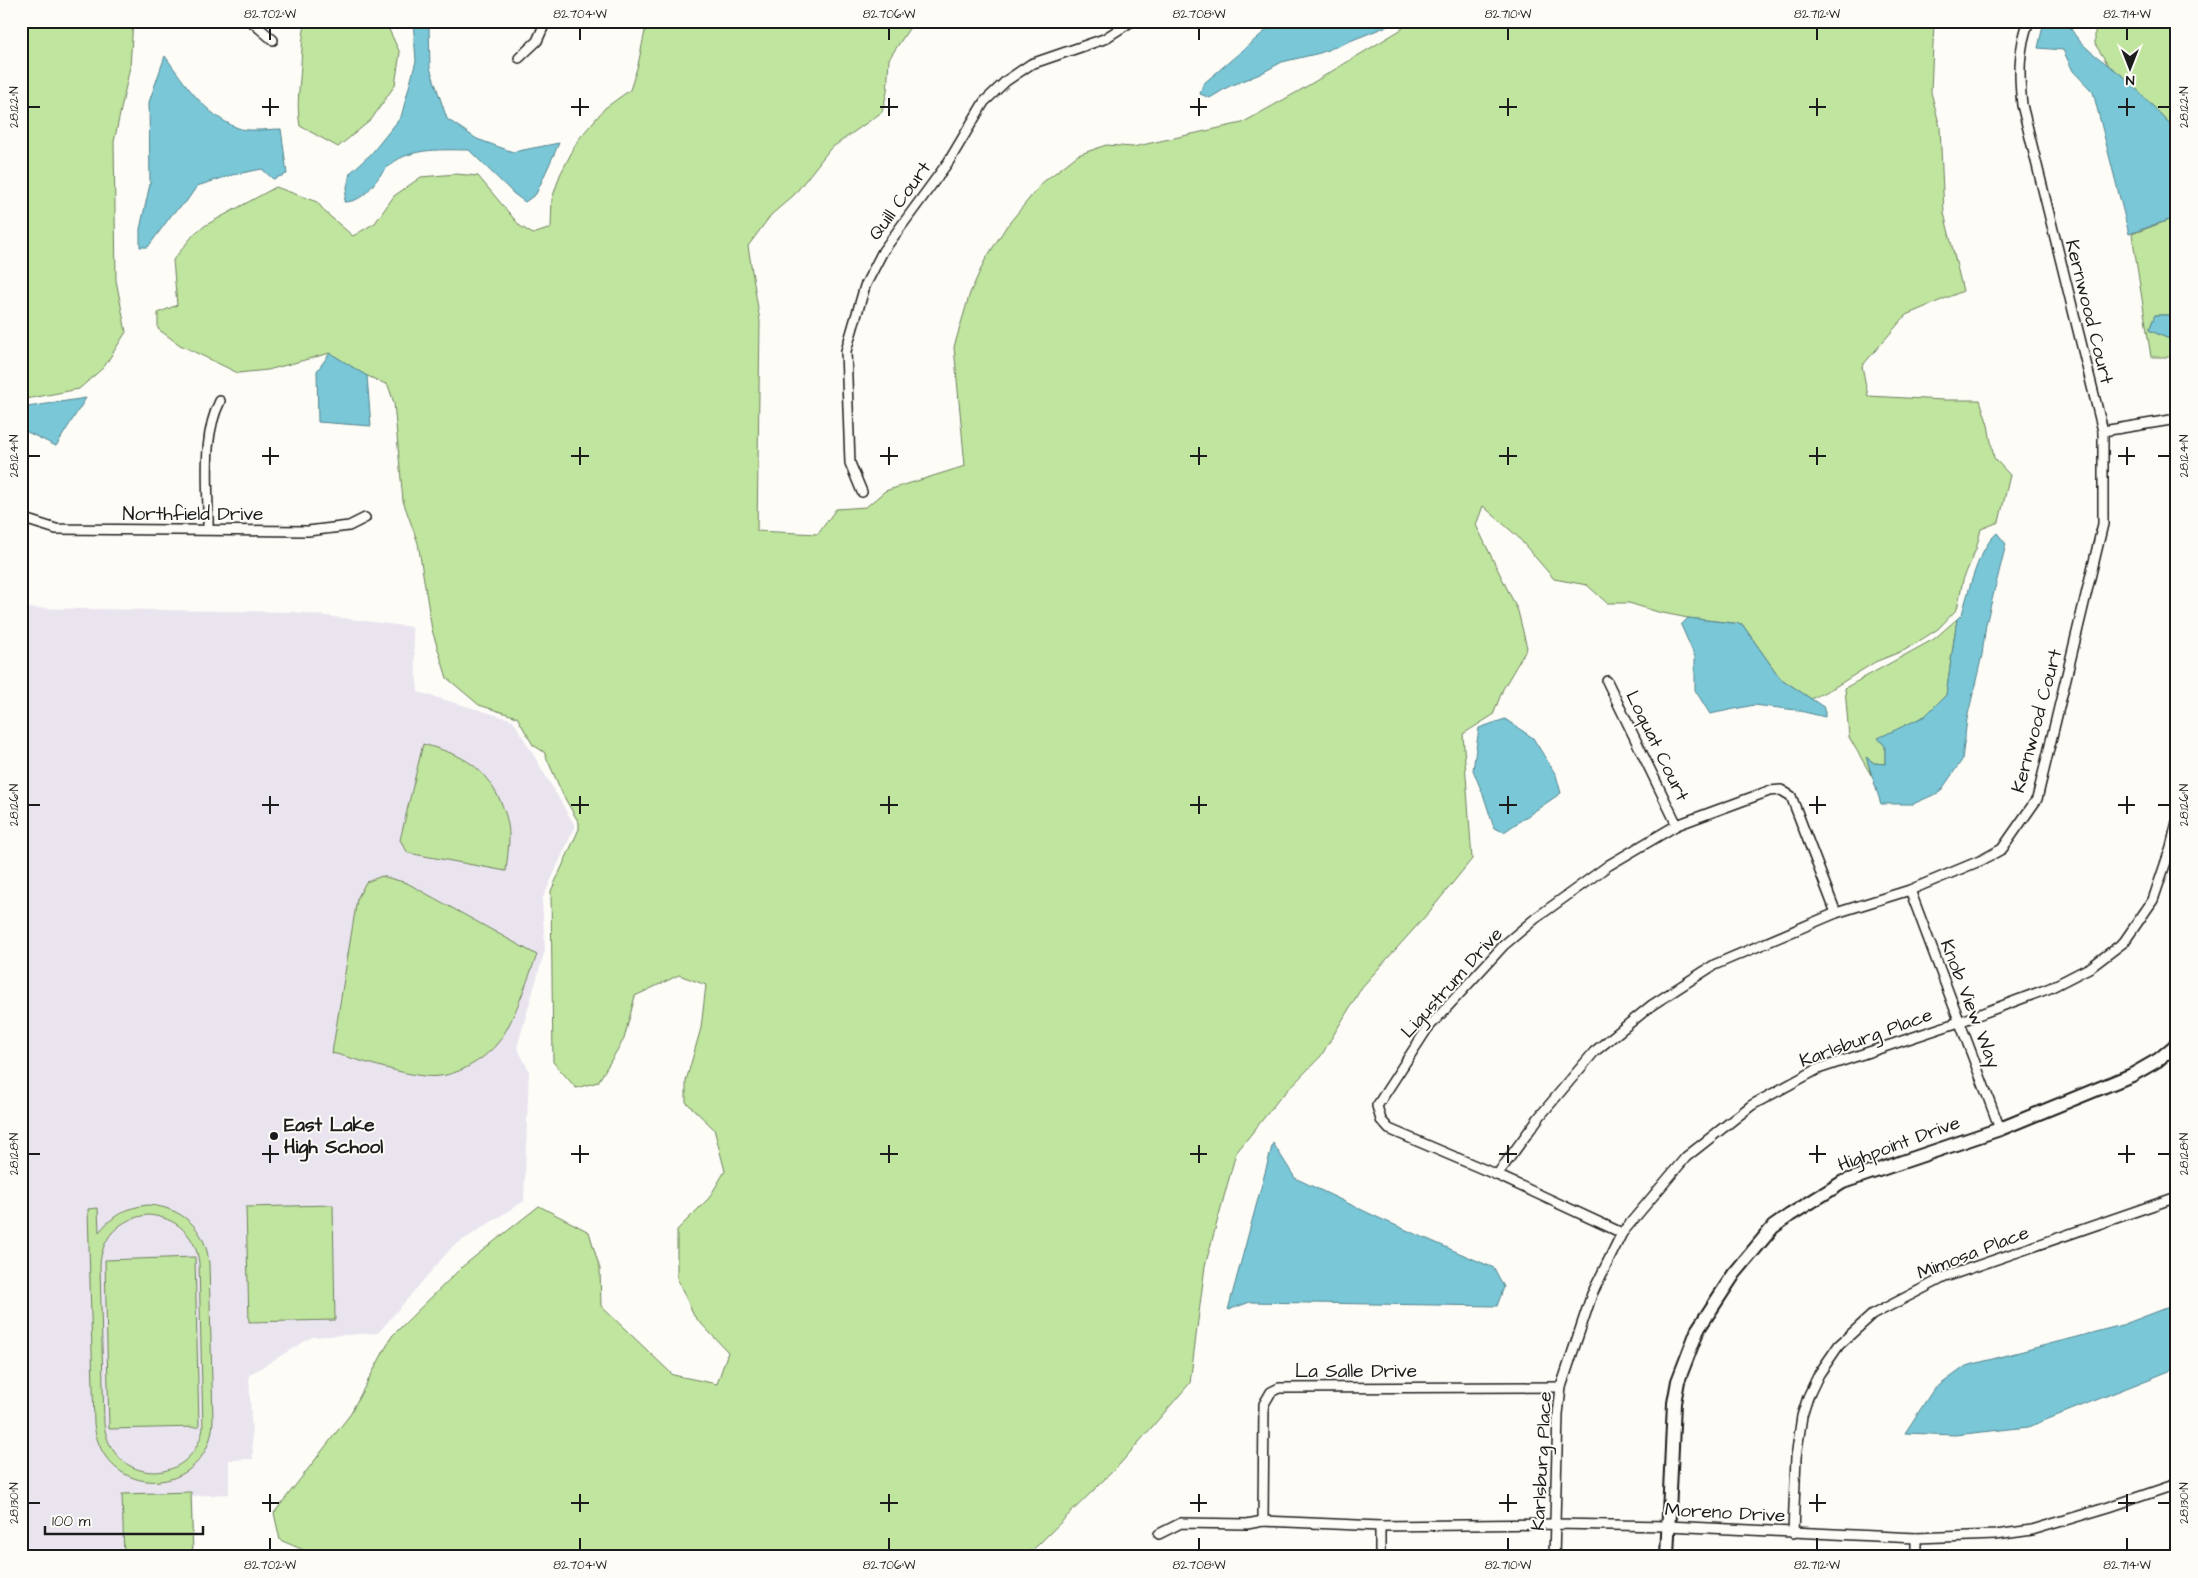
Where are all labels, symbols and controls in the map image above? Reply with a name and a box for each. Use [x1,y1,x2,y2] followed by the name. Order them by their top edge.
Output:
[244,6,297,23] text: 82.702°W
[553,6,607,23] text: 82.704°W
[863,6,916,23] text: 82.706°W
[1173,6,1226,23] text: 82.708°W
[1485,6,1532,23] text: 82.710°W
[1794,6,1841,23] text: 82.712°W
[2103,6,2151,23] text: 82.714°W
[2106,42,2156,92] north arrow
[2125,70,2134,90] text: N
[6,86,23,128] text: 28.122°N
[2176,86,2193,128] text: 28.122°N
[862,156,938,246] street label: Quill Court
[2058,237,2120,387] street label: Kernwood Court
[6,434,23,478] text: 28.124°N
[2176,434,2193,478] text: 28.124°N
[123,501,263,528] street label: Northfield Drive
[2005,646,2069,796] street label: Kernwood Court
[1619,686,1696,806] street label: Loquat Court
[6,783,23,826] text: 28.126°N
[2176,783,2193,826] text: 28.126°N
[1395,922,1510,1045] street label: Ligustrum Drive
[1932,936,2007,1073] street label: Knob View Way
[1796,1001,1936,1075] street label: Karlsburg Place
[1834,1109,1964,1180] street label: Highpoint Drive
[284,1112,383,1162] place label: East Lake High School
[268,1130,280,1142] marker: East Lake High School
[6,1132,23,1175] text: 28.128°N
[2176,1132,2193,1175] text: 28.128°N
[1913,1219,2033,1287] street label: Mimosa Place
[1295,1358,1417,1385] street label: La Salle Drive
[1525,1391,1560,1531] street label: Karlsburg Place
[6,1482,23,1524] text: 28.130°N
[2176,1482,2193,1524] text: 28.130°N
[1664,1496,1786,1530] street label: Moreno Drive
[45,1503,202,1535] scale bar
[52,1511,91,1532] text: 100 m
[244,1557,297,1574] text: 82.702°W
[553,1557,607,1574] text: 82.704°W
[863,1557,916,1574] text: 82.706°W
[1173,1557,1226,1574] text: 82.708°W
[1485,1557,1532,1574] text: 82.710°W
[1794,1557,1841,1574] text: 82.712°W
[2103,1557,2151,1574] text: 82.714°W

